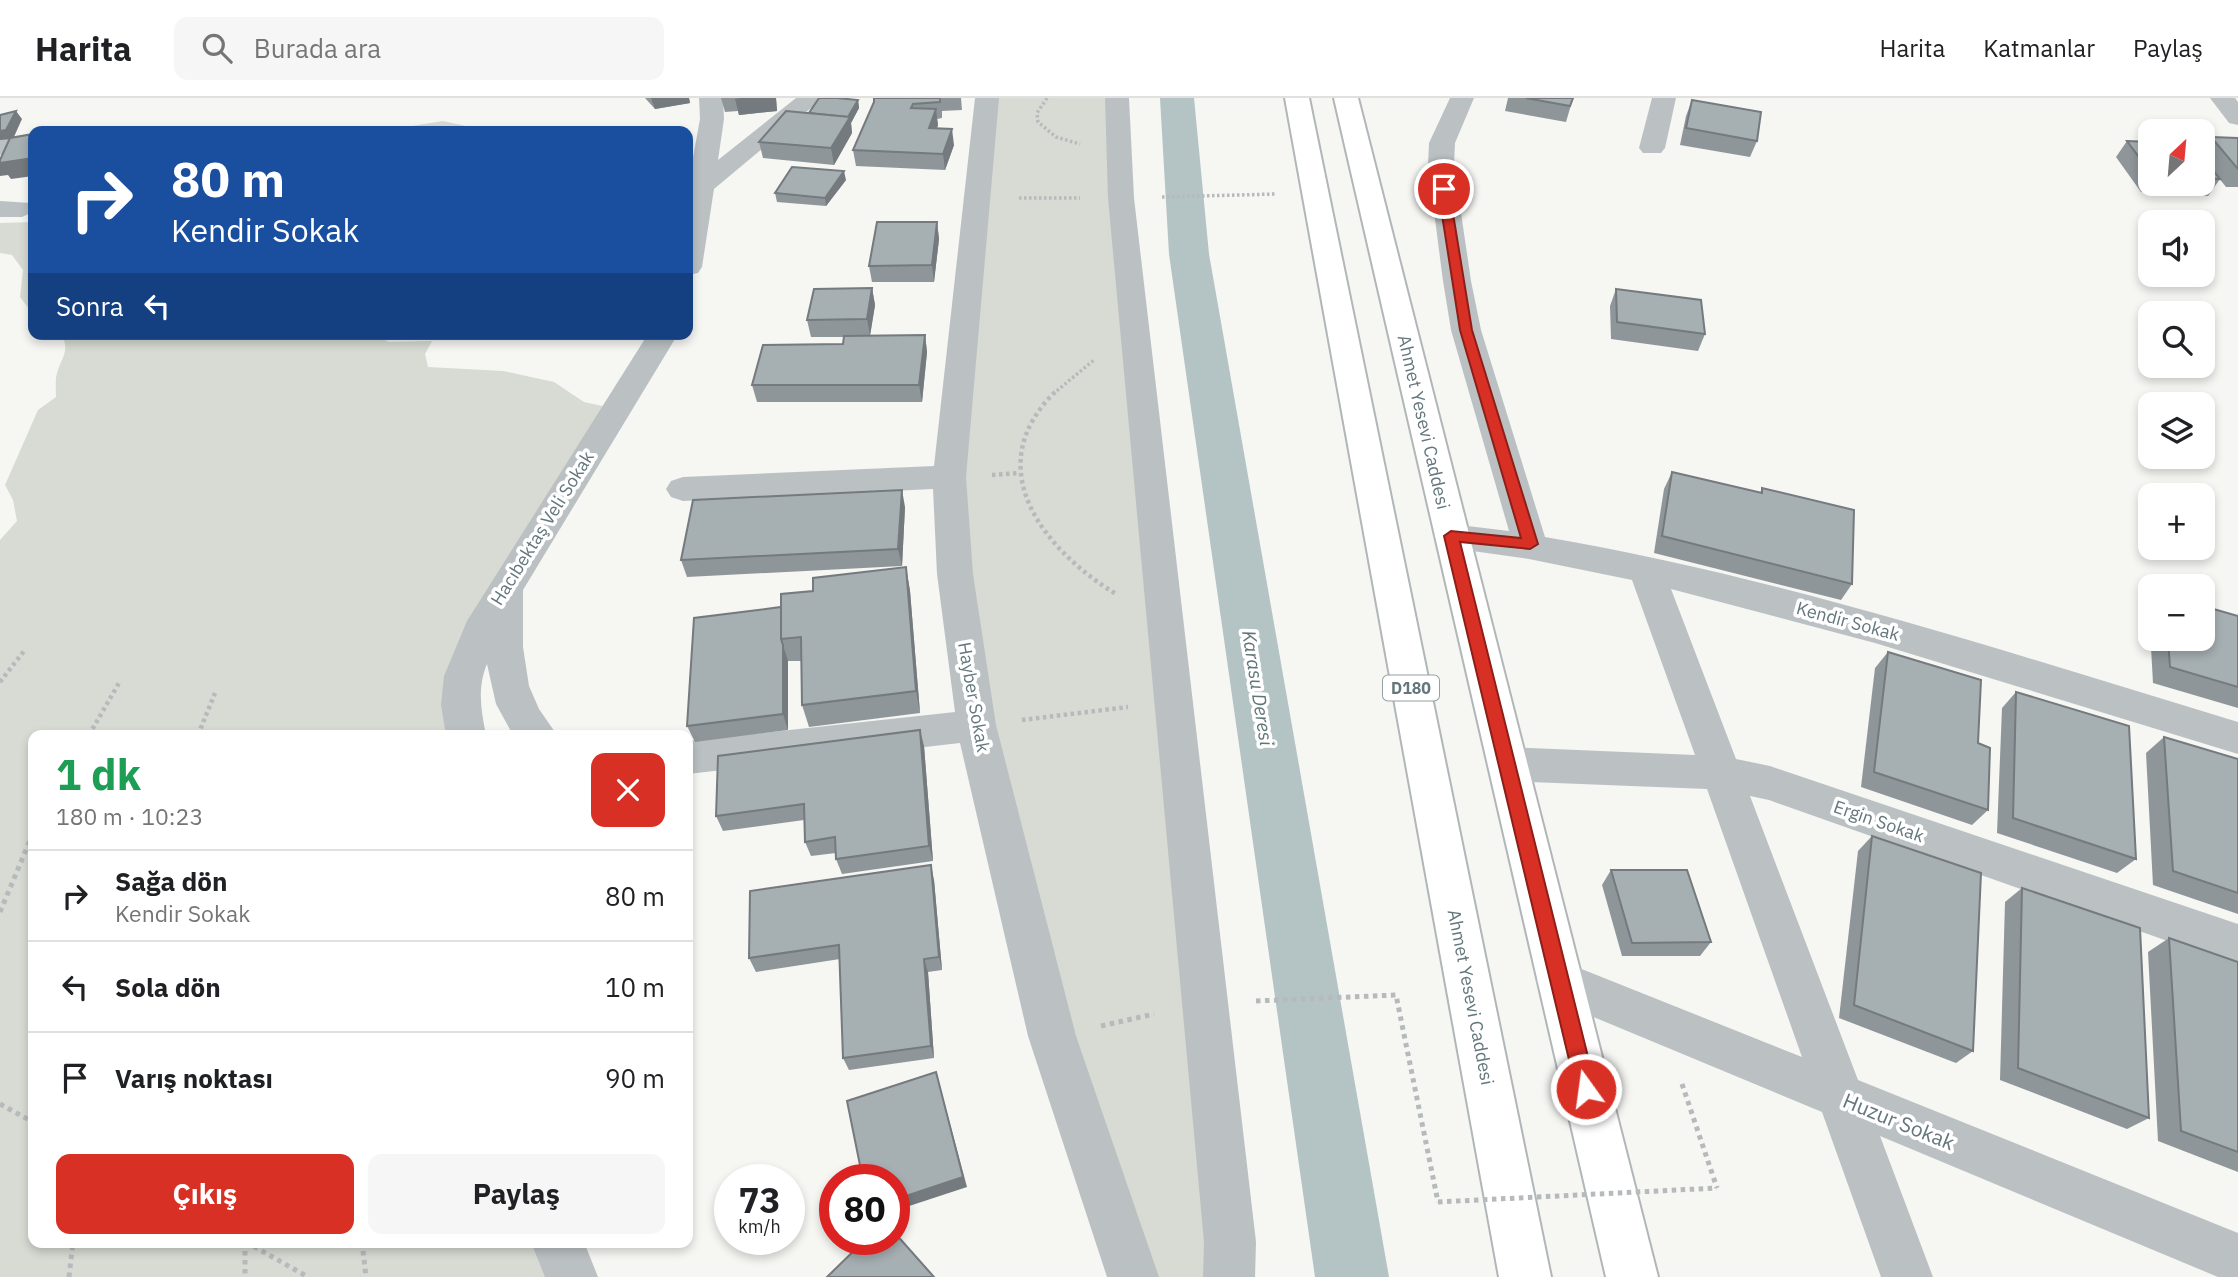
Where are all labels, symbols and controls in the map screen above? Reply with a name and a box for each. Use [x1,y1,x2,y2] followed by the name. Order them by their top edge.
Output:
[174,17,664,80] search box
[35,27,132,70] text: Harita
[198,29,236,67] icon: search
[254,31,381,65] text: Burada ara
[1879,32,1945,64] text: Harita
[1983,32,2095,64] text: Katmanlar
[2133,32,2203,64] text: Paylaş
[2138,119,2216,196] north arrow
[2138,119,2215,651] map controls
[171,147,285,210] text: 80 m
[56,154,147,245] icon: right
[1414,159,1474,219] pin
[1425,170,1463,208] icon: arrive
[171,209,359,251] text: Kendir Sokak
[2138,210,2215,287] button: sound
[138,287,176,325] icon: left
[56,289,124,323] text: Sonra
[2138,301,2215,378] button: search
[1393,332,1455,512] street label: Ahmet Yesevi Caddesi
[2138,392,2215,469] button: layers
[485,446,599,609] street label: Hacıbektaş Veli Sokak
[2138,483,2215,560] button: +
[2138,574,2215,651] button: −
[1794,596,1903,646] street label: Kendir Sokak
[1237,629,1279,748] water label: Karasu Deresi
[953,640,995,754] street label: Hayber Sokak
[1383,676,1439,701] road number: D180
[56,747,141,802] text: 1 dk
[591,753,665,827] button: close
[1831,795,1928,847] street label: Ergin Sokak
[56,801,203,831] text: 180 m · 10:23
[115,864,227,898] text: Sağa dön
[56,877,94,915] icon: right
[605,879,665,913] text: 80 m
[115,898,250,928] text: Kendir Sokak
[1443,907,1499,1087] street label: Ahmet Yesevi Caddesi
[56,968,94,1006] icon: left
[115,970,221,1004] text: Sola dön
[605,970,665,1004] text: 10 m
[1549,1052,1623,1126] position arrow
[56,1059,94,1097] icon: arrive
[115,1061,273,1095] text: Varış noktası
[605,1061,665,1095] text: 90 m
[1839,1086,1959,1156] street label: Huzur Sokak
[56,1154,354,1234] button: Çıkış
[368,1154,665,1234] button: Paylaş
[819,1164,910,1255] speed limit sign: 80
[738,1177,781,1223] text: 73
[738,1215,781,1238] text: km/h

